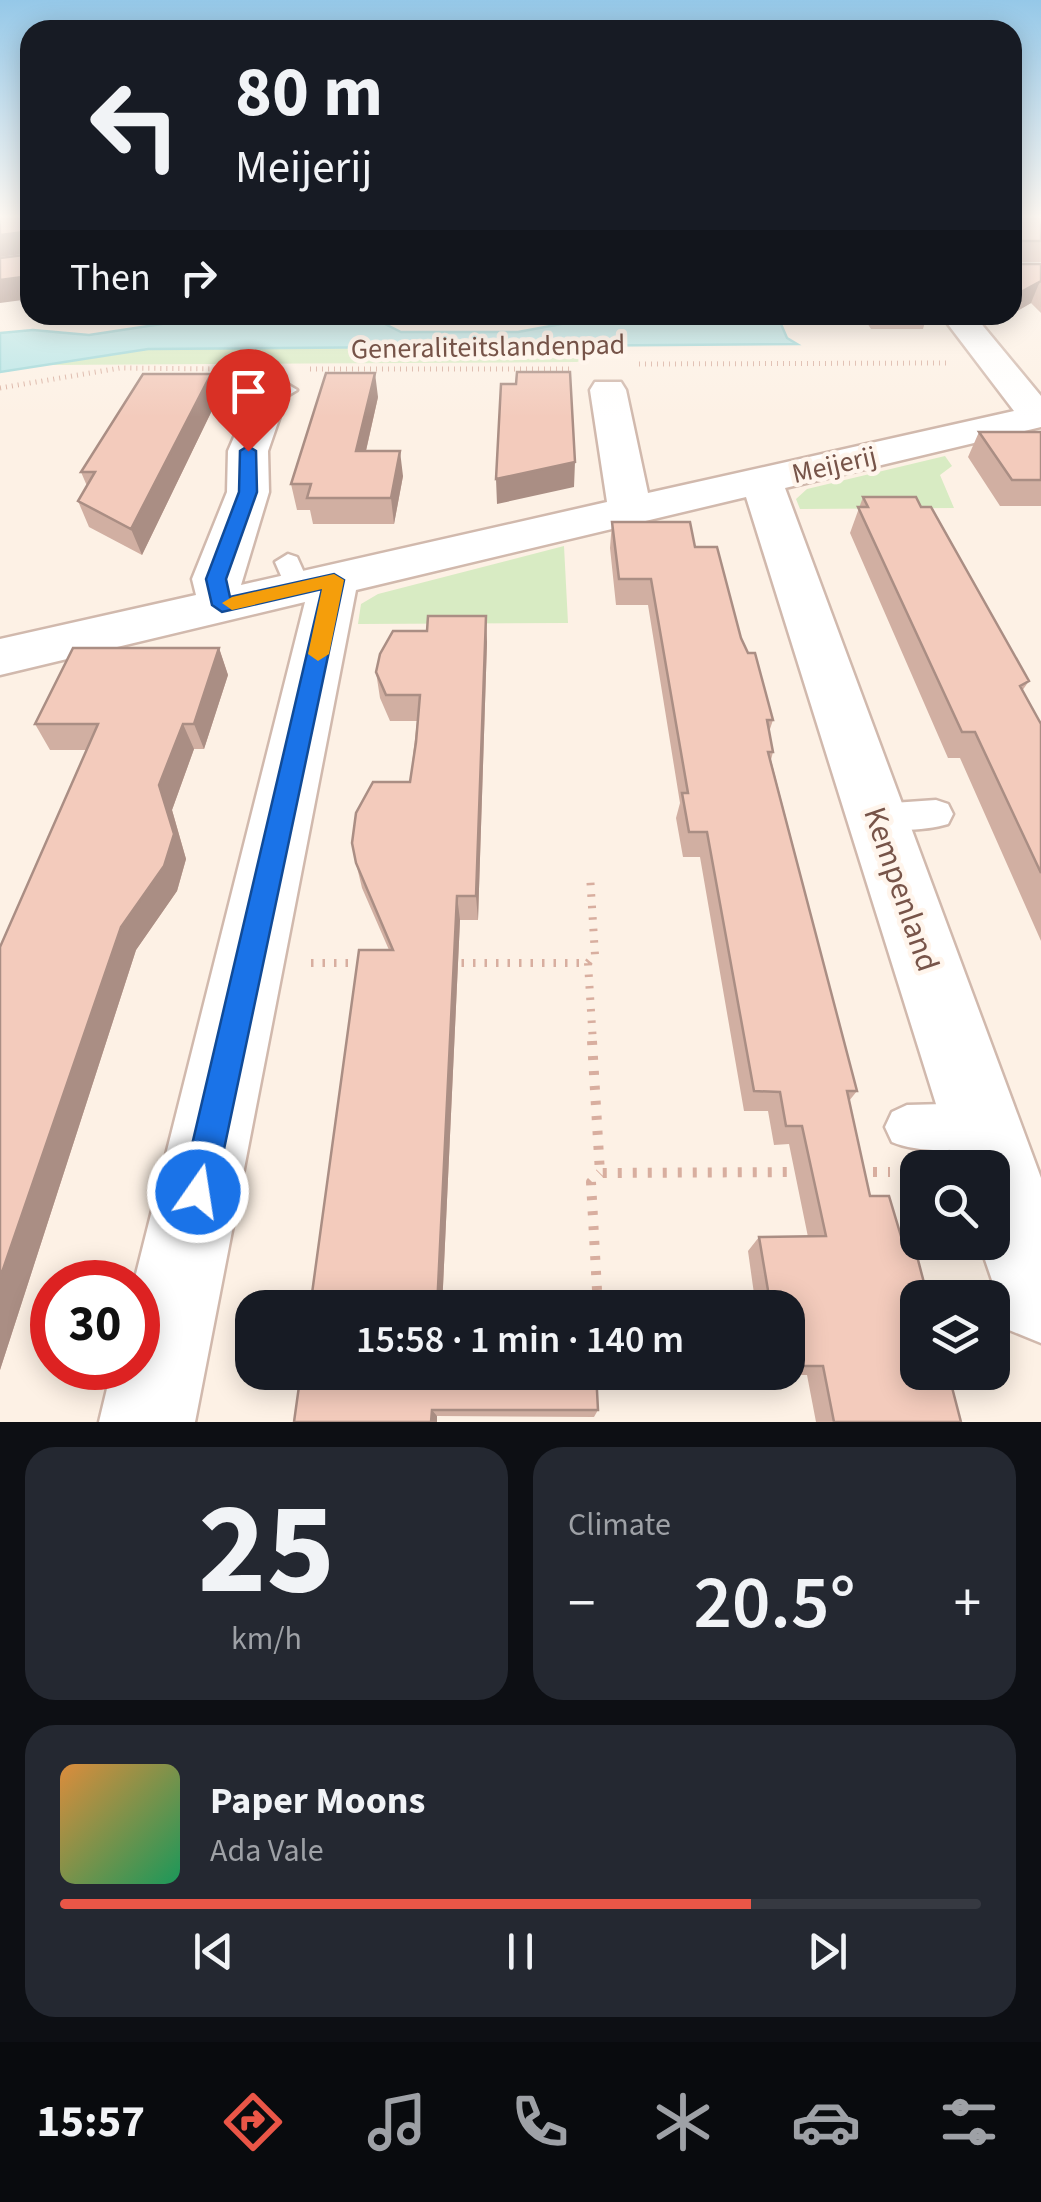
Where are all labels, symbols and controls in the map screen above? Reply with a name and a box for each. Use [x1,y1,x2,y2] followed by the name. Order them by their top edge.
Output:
[235,43,383,143] text: 80 m
[70,60,200,190] icon: left
[235,136,372,200] text: Meijerij
[171,250,226,305] icon: right
[70,251,151,305] text: Then
[350,325,626,369] street label: Generaliteitslandenpad
[206,349,291,452] pin
[221,364,276,419] icon: arrive
[788,436,880,494] street label: Meijerij
[851,801,951,978] street label: Kempenland
[146,1140,250,1244] position arrow
[900,1150,1010,1390] map controls
[900,1150,1010,1260] button: search
[30,1260,160,1390] speed limit sign: 30
[900,1280,1010,1390] button: layers
[356,1313,684,1367] text: 15:58 · 1 min · 140 m
[198,1458,335,1643] text: 25
[568,1502,671,1548] text: Climate
[693,1550,856,1657] text: 20.5°
[568,1565,595,1643] text: −
[954,1565,981,1643] text: +
[231,1616,302,1662] text: km/h
[210,1774,425,1828] text: Paper Moons
[210,1828,324,1874] text: Ada Vale
[186,1924,241,1979] icon: previous
[493,1924,548,1979] icon: pause
[800,1924,855,1979] icon: next
[218,2087,288,2157] icon: directions
[362,2087,432,2157] icon: music
[505,2087,575,2157] icon: phone
[648,2087,718,2157] icon: climate
[791,2087,861,2157] icon: car
[934,2087,1004,2157] icon: filters
[37,2090,145,2154] text: 15:57

